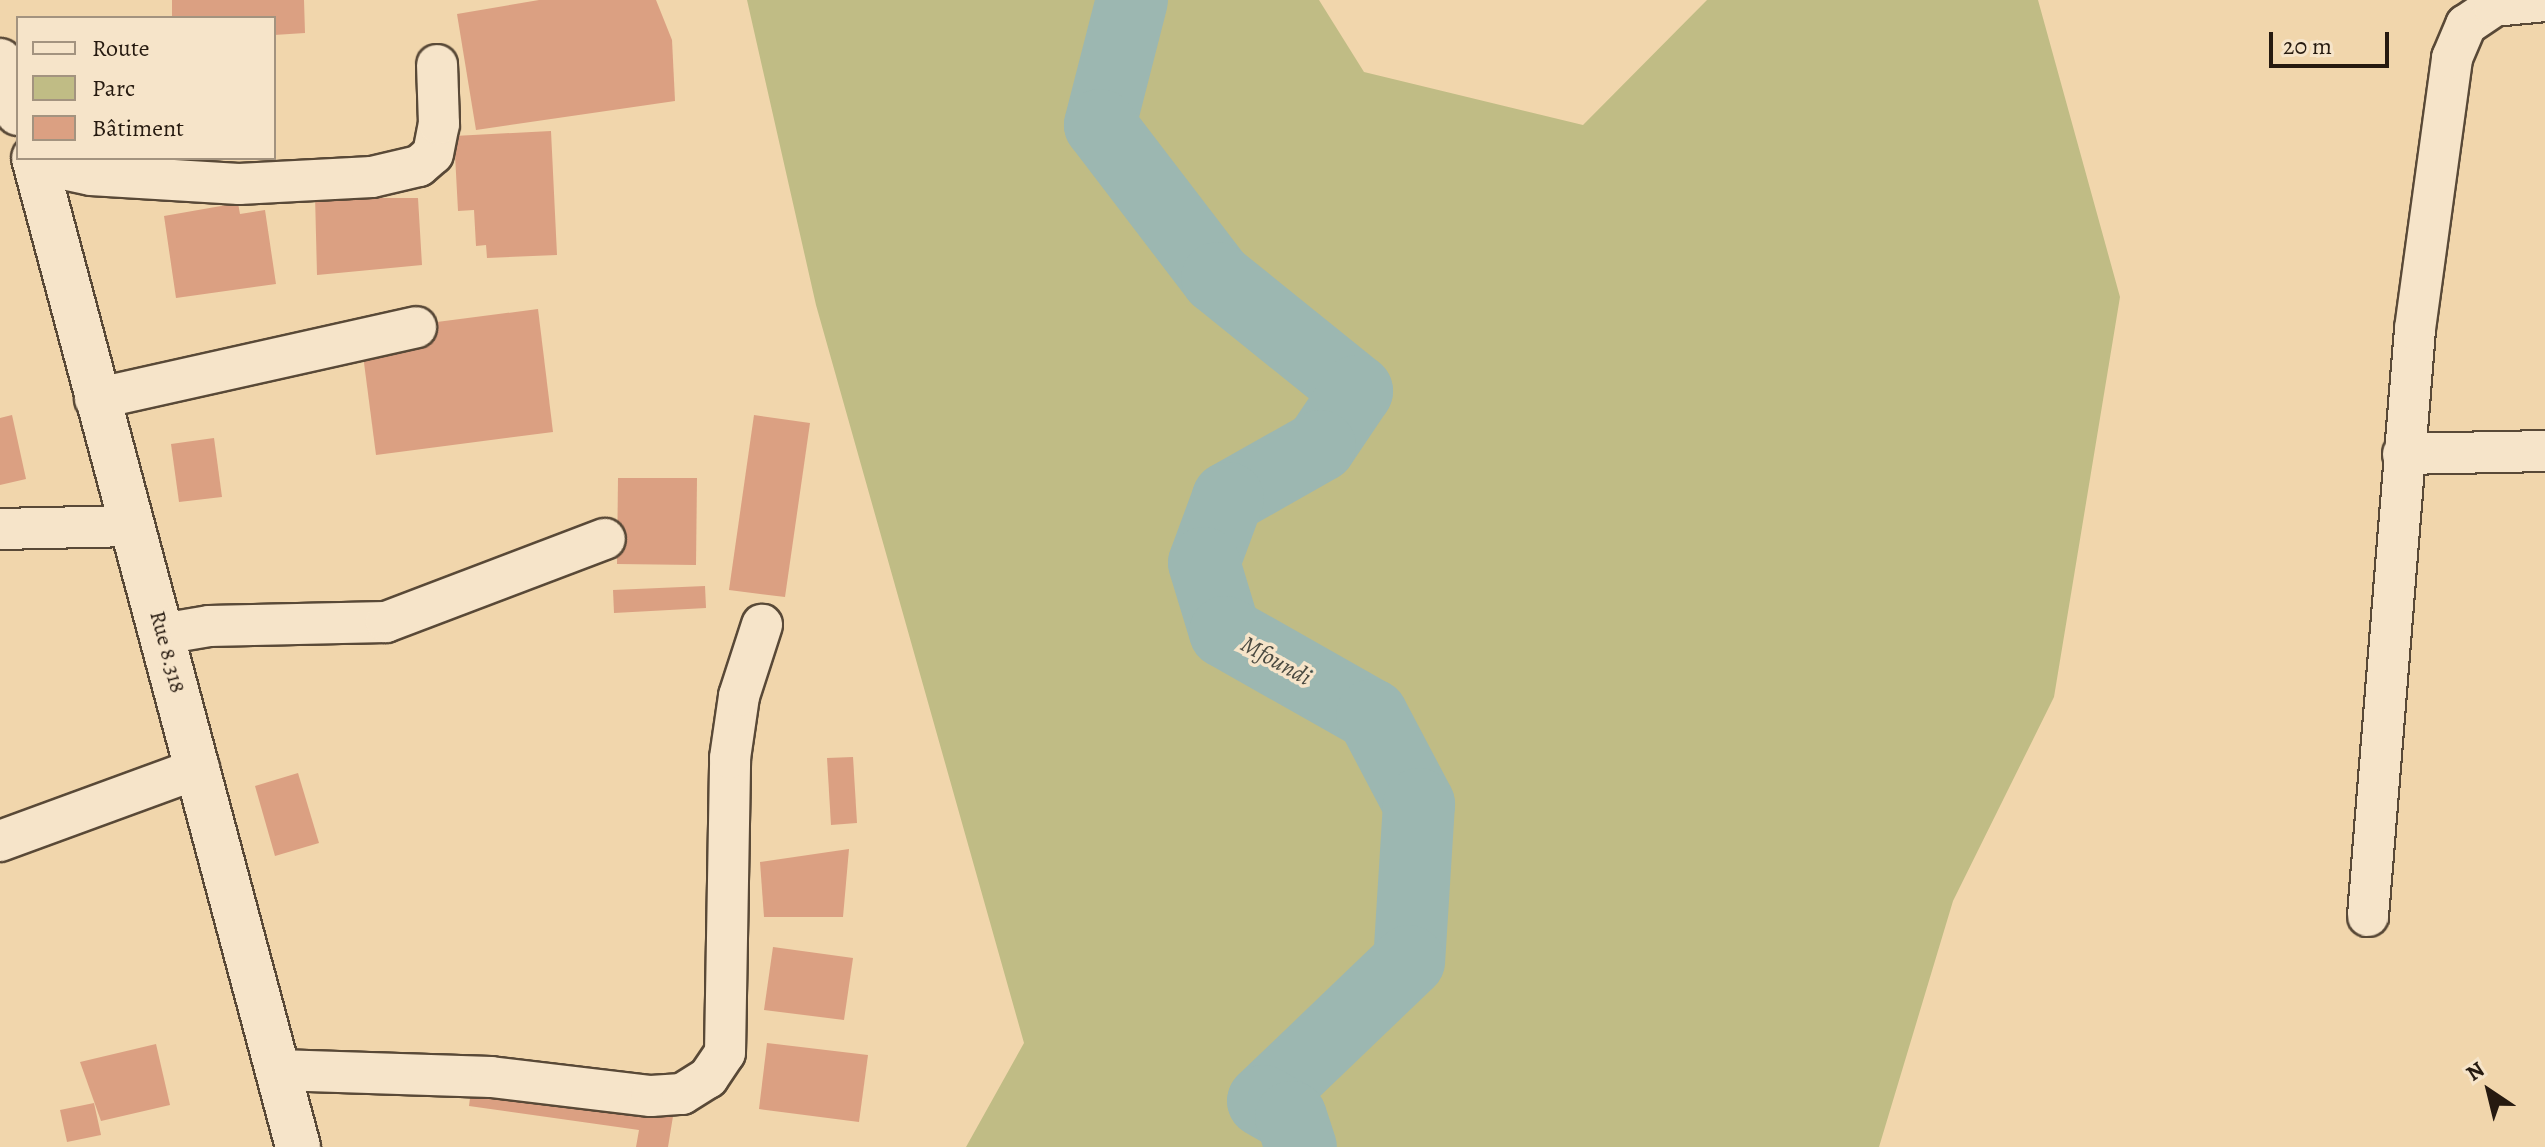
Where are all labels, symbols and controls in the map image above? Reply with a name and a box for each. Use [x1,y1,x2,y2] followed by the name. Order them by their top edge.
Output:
[16,16,276,160] legend
[2273,16,2393,66] scale bar
[2283,30,2332,62] text: 20 m
[92,32,150,64] text: Route
[92,72,135,104] text: Parc
[92,112,184,144] text: Bâtiment
[143,608,191,696] street label: Rue 8.318
[1236,630,1316,692] water label: Mfoundi
[2449,1051,2529,1131] north arrow
[2460,1054,2490,1088] text: N

